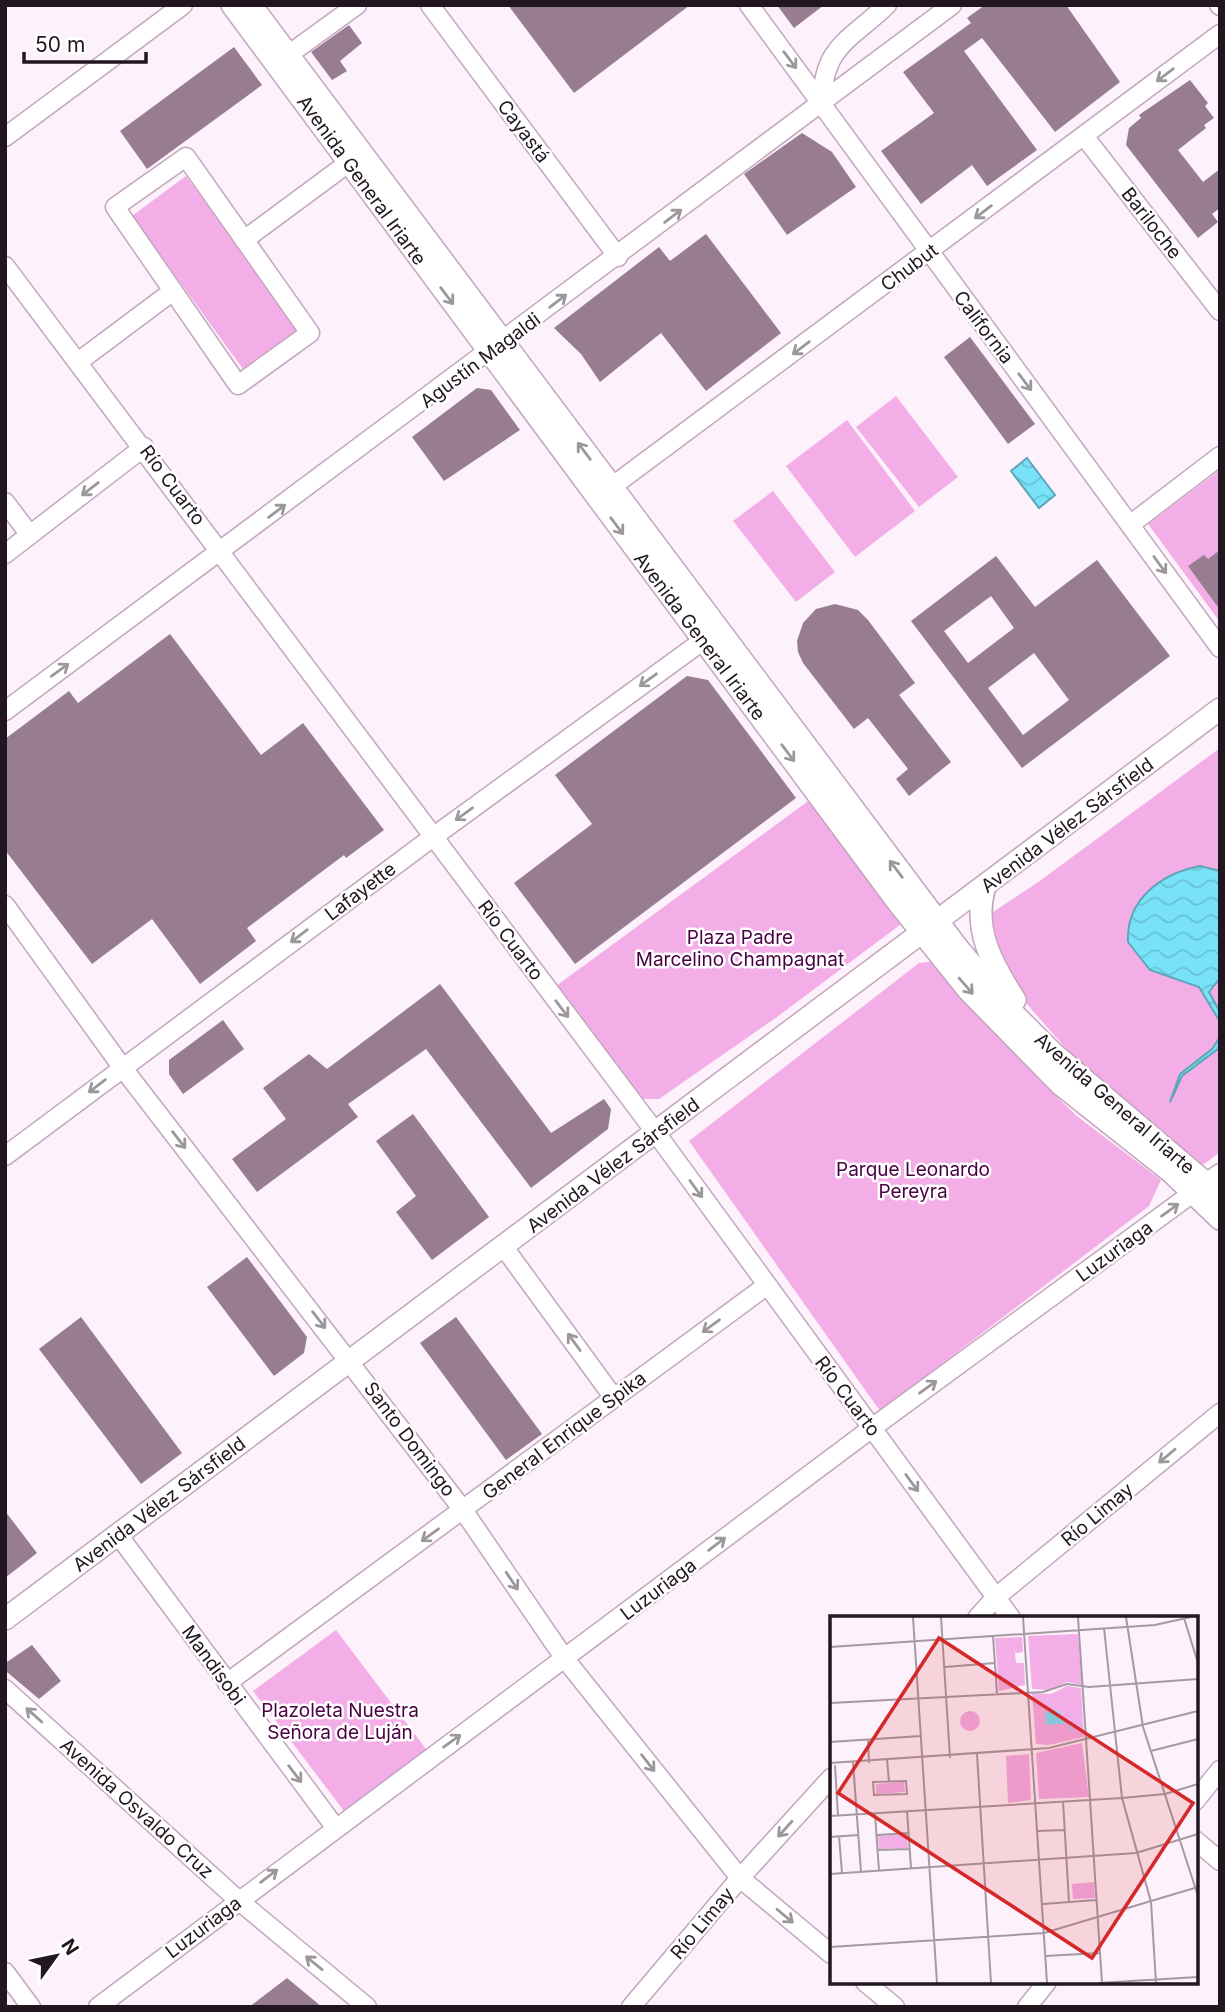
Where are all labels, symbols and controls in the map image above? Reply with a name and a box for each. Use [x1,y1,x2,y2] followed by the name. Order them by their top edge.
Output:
[24,21,147,65] scale bar
[35,32,85,57] text: 50 m
[782,50,797,69] one-way arrow
[1156,68,1175,82] one-way arrow
[292,91,431,270] street label: Avenida General Iriarte
[493,95,555,167] street label: Cayastá
[1117,183,1187,264] street label: Bariloche
[974,204,993,219] one-way arrow
[663,208,681,223] one-way arrow
[876,239,942,296] street label: Chubut
[949,286,1019,368] street label: California
[440,287,455,305] one-way arrow
[548,294,567,309] one-way arrow
[416,308,545,413] street label: Agustín Magaldi
[792,340,811,355] one-way arrow
[1018,372,1032,391] one-way arrow
[135,441,210,530] street label: Río Cuarto
[577,442,591,461] one-way arrow
[81,481,100,496] one-way arrow
[268,503,286,518] one-way arrow
[610,516,625,534] one-way arrow
[629,548,770,725] street label: Avenida General Iriarte
[1153,555,1168,574] one-way arrow
[50,663,69,678] one-way arrow
[639,673,658,687] one-way arrow
[780,744,795,762] one-way arrow
[976,753,1158,898] street label: Avenida Vélez Sársfield
[455,807,474,821] one-way arrow
[320,857,400,925] street label: Lafayette
[888,860,903,879] one-way arrow
[473,896,548,985] street label: Río Cuarto
[636,926,844,971] park label: Plaza Padre Marcelino Champagnat
[290,929,309,943] one-way arrow
[958,977,974,995] one-way arrow
[555,999,570,1017] one-way arrow
[1030,1028,1199,1179] street label: Avenida General Iriarte
[88,1079,107,1094] one-way arrow
[522,1093,704,1238] street label: Avenida Vélez Sársfield
[172,1131,187,1149] one-way arrow
[836,1158,990,1203] park label: Parque Leonardo Pereyra
[689,1179,703,1198] one-way arrow
[1161,1202,1179,1217] one-way arrow
[1072,1216,1157,1287] street label: Luzuriaga
[312,1310,327,1328] one-way arrow
[702,1319,721,1333] one-way arrow
[566,1334,581,1352] one-way arrow
[810,1352,885,1441] street label: Río Cuarto
[478,1366,651,1504] street label: General Enrique Spika
[359,1377,460,1501] street label: Santo Domingo
[918,1380,936,1395] one-way arrow
[68,1432,250,1577] street label: Avenida Vélez Sársfield
[1159,1448,1177,1464] one-way arrow
[905,1473,919,1492] one-way arrow
[1057,1478,1138,1551] street label: Río Limay
[421,1527,440,1542] one-way arrow
[708,1537,727,1552] one-way arrow
[616,1554,701,1625] street label: Luzuriaga
[505,1571,519,1590] one-way arrow
[830,1616,1197,1984] inset map
[177,1621,250,1710] street label: Mandisobi
[261,1699,419,1744] park label: Plazoleta Nuestra Señora de Luján
[25,1707,43,1723] one-way arrow
[442,1733,461,1748] one-way arrow
[55,1734,218,1883] street label: Avenida Osvaldo Cruz
[640,1754,656,1772] one-way arrow
[287,1764,302,1783] one-way arrow
[777,1820,793,1838] one-way arrow
[260,1869,278,1884] one-way arrow
[666,1883,739,1964] street label: Río Limay
[161,1892,246,1963] street label: Luzuriaga
[776,1909,794,1924] one-way arrow
[21,1921,91,1991] north arrow
[56,1935,83,1959] text: N
[306,1956,324,1971] one-way arrow

